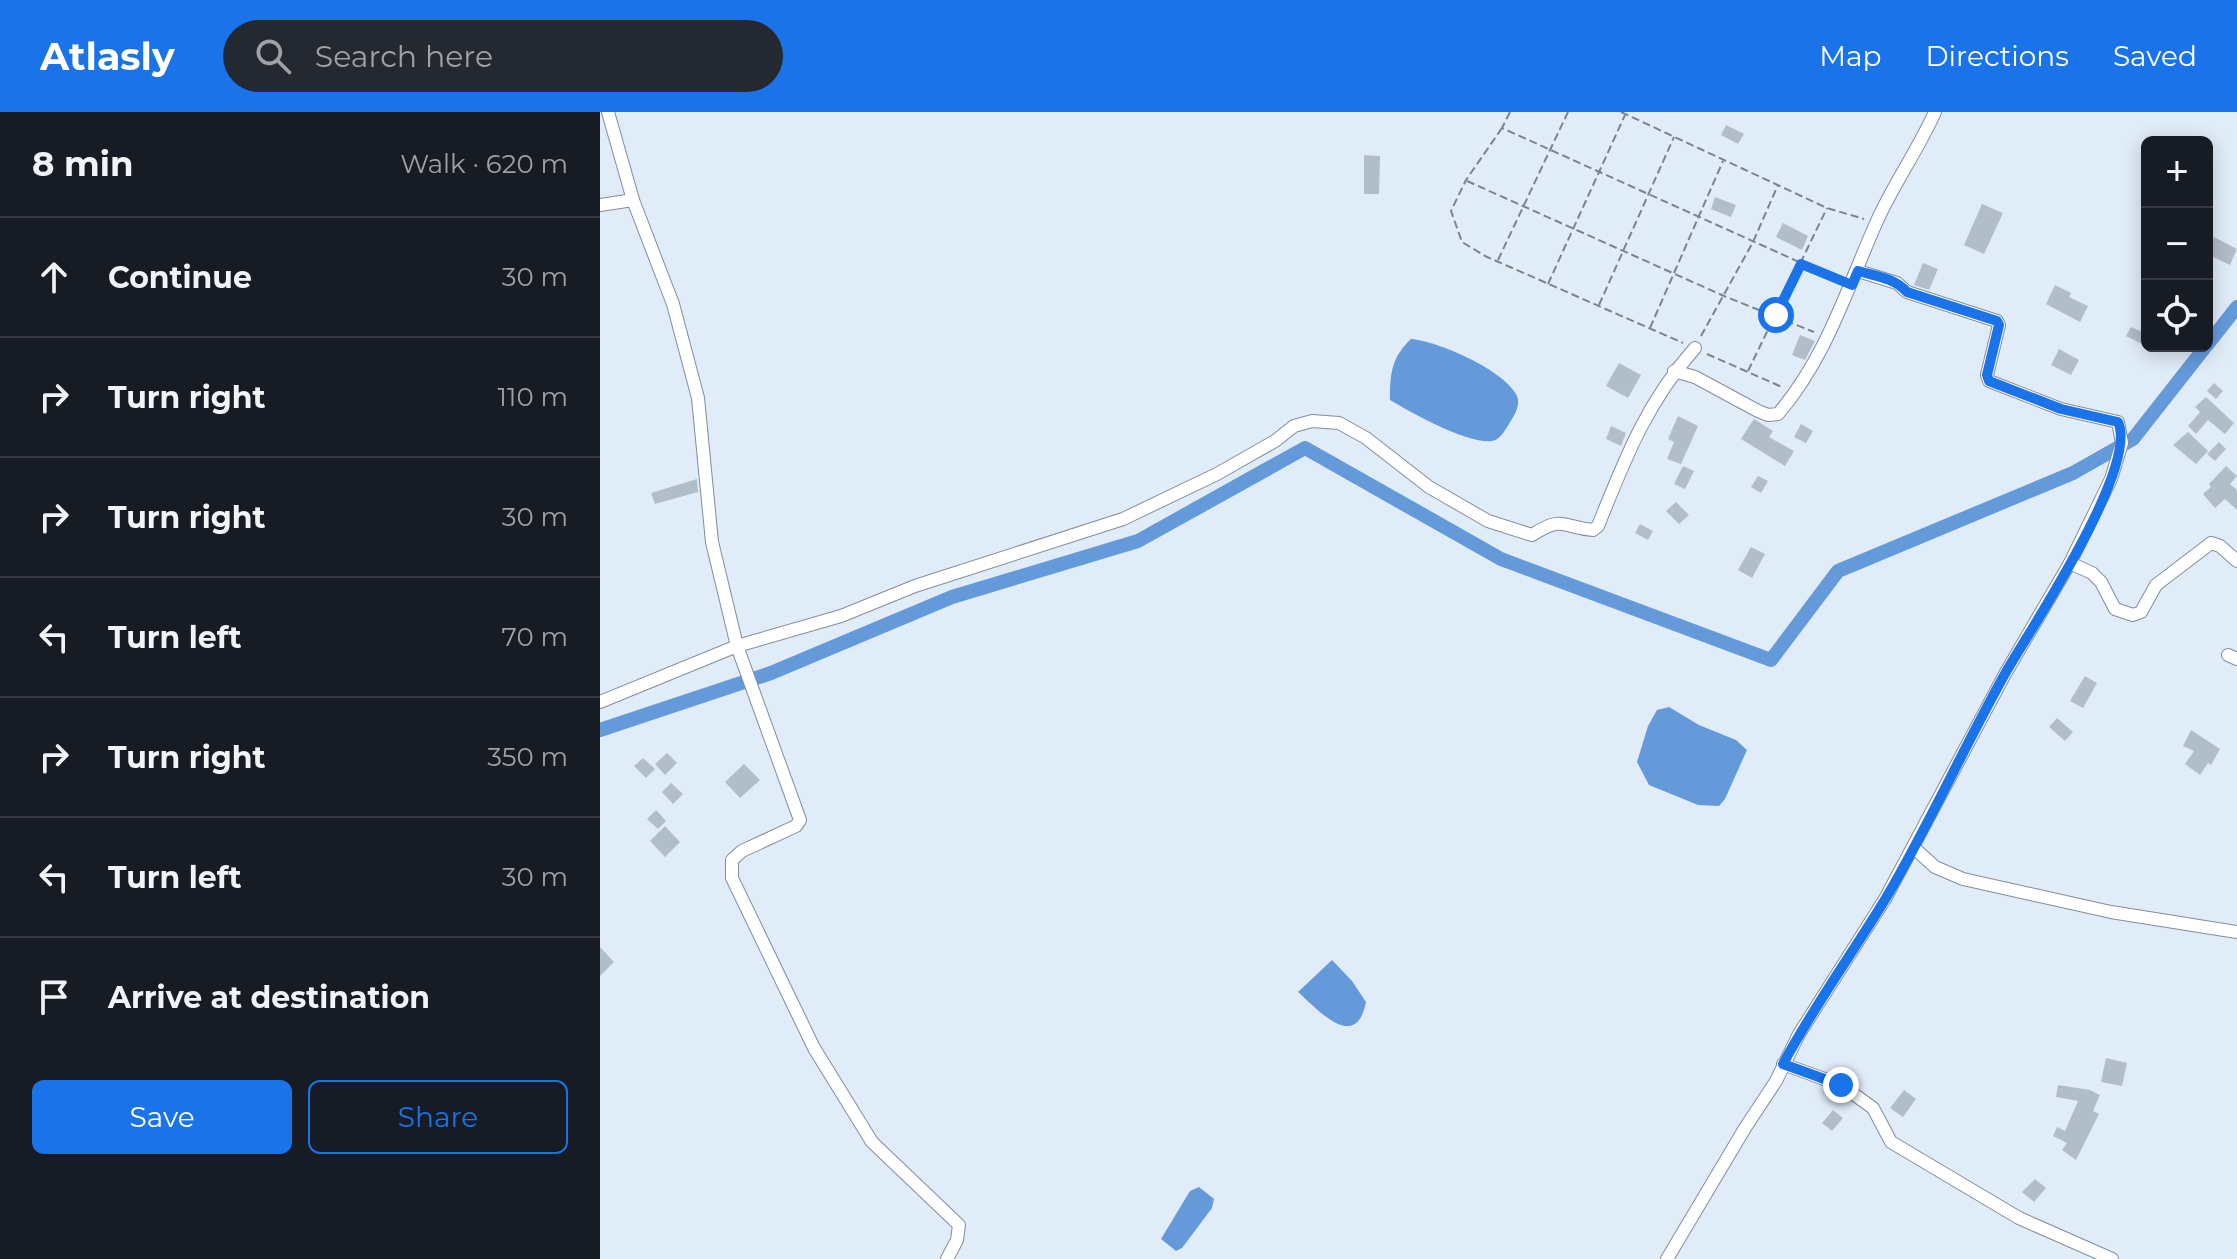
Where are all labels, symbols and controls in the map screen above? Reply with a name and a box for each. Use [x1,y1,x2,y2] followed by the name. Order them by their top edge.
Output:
[223,20,783,92] search box
[40,33,175,80] text: Atlasly
[251,34,295,78] icon: search
[315,38,493,75] text: Search here
[1819,39,1881,73] text: Map
[1925,39,2069,73] text: Directions
[2113,39,2197,73] text: Saved
[2141,136,2213,352] map controls
[2141,136,2213,208] button: +
[32,143,133,185] text: 8 min
[400,148,568,180] text: Walk · 620 m
[2141,208,2213,280] button: −
[32,255,76,299] icon: ahead
[108,259,252,296] text: Continue
[502,261,568,293] text: 30 m
[2141,280,2213,352] button: locate
[1758,297,1794,333] route start
[32,375,76,419] icon: right
[108,379,265,416] text: Turn right
[498,381,568,413] text: 110 m
[32,495,76,539] icon: right
[108,499,265,536] text: Turn right
[502,501,568,533] text: 30 m
[32,615,76,659] icon: left
[108,619,241,656] text: Turn left
[502,621,568,653] text: 70 m
[32,735,76,779] icon: right
[108,739,265,776] text: Turn right
[487,741,568,773] text: 350 m
[32,855,76,899] icon: left
[108,859,241,896] text: Turn left
[502,861,568,893] text: 30 m
[32,975,76,1019] icon: arrive
[108,979,430,1016] text: Arrive at destination
[1823,1067,1859,1103] route end
[32,1080,292,1154] button: Save
[308,1080,568,1154] button: Share

